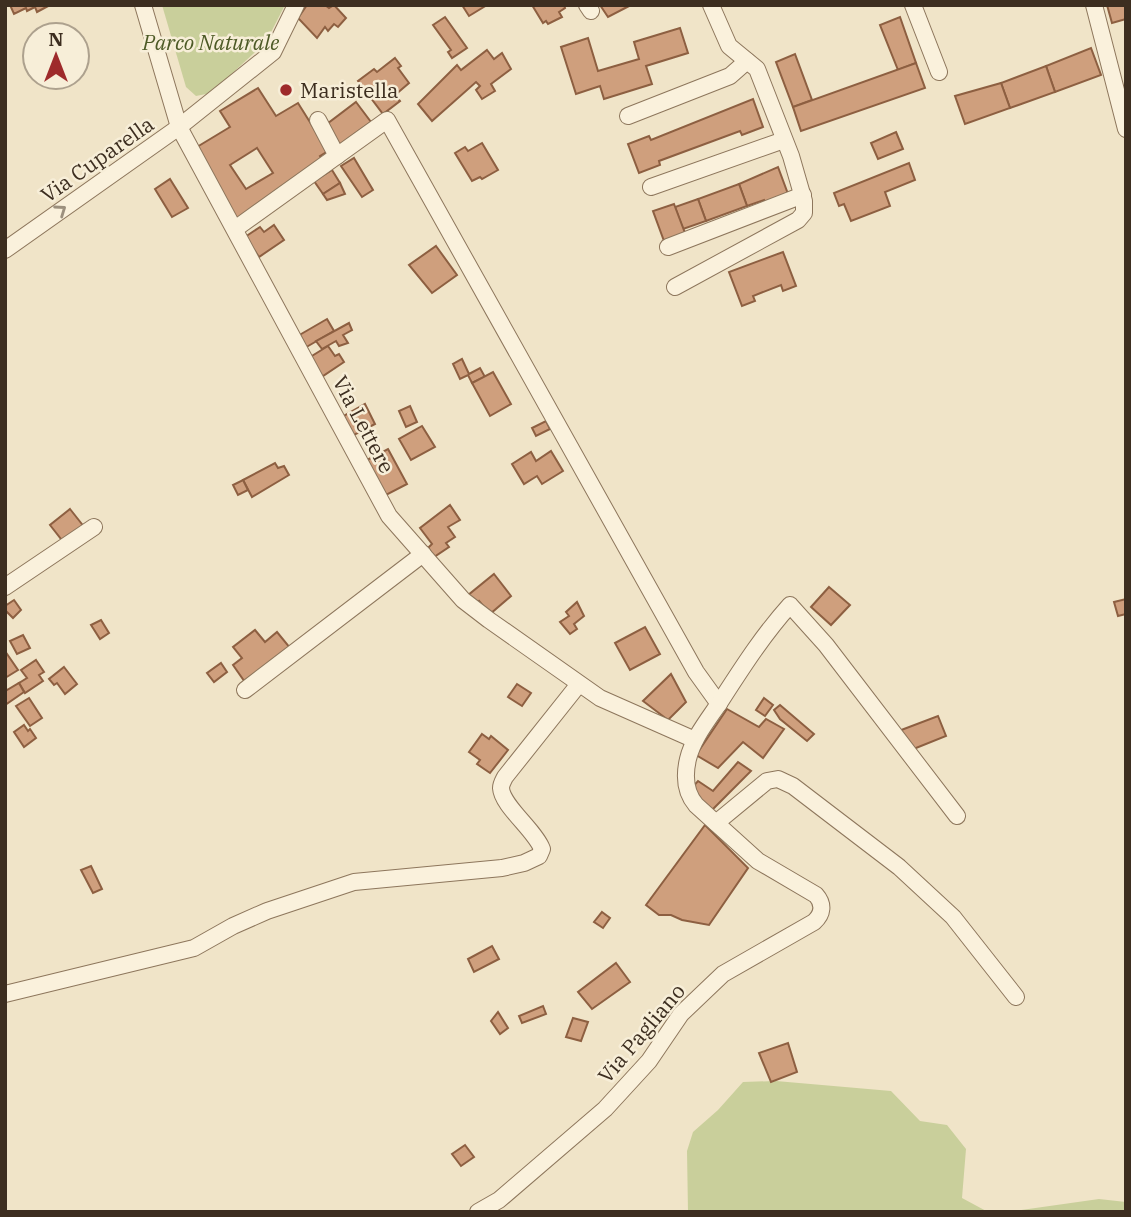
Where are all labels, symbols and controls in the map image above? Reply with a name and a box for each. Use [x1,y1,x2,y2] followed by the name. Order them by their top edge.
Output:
[21,21,91,91] north arrow
[48,27,64,51] text: N
[142,28,280,56] park label: Parco Naturale
[300,76,399,104] place label: Maristella
[278,82,294,98] marker: Maristella
[35,110,159,208] street label: Via Cuparella
[53,206,66,219] one-way arrow
[327,370,401,478] street label: Via Lettere
[591,977,691,1089] street label: Via Pagliano

